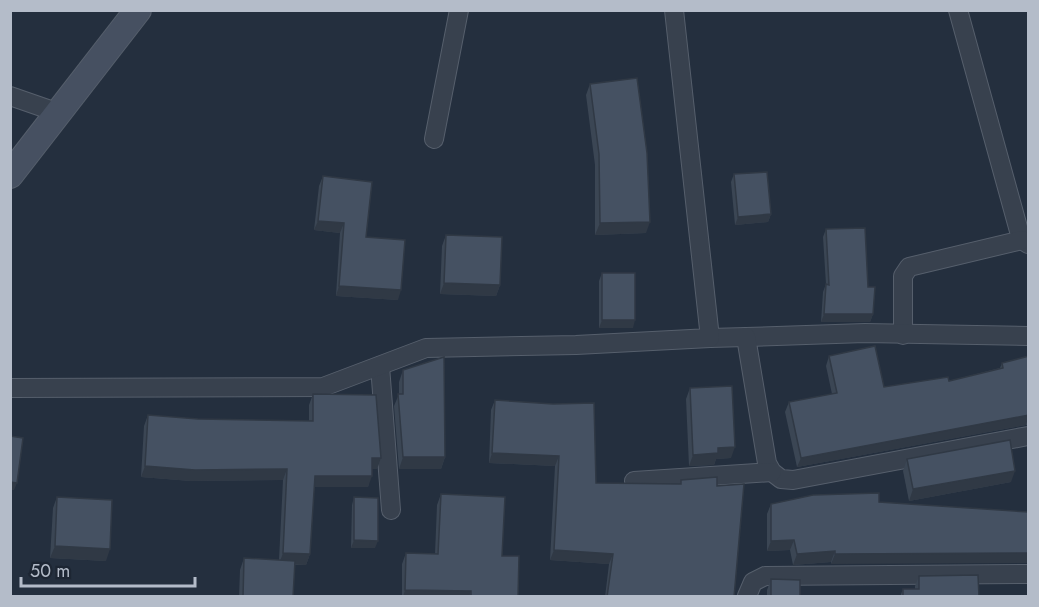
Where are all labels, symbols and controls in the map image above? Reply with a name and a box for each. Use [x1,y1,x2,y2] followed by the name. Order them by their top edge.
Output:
[21,550,195,588] scale bar
[30,558,70,584] text: 50 m

